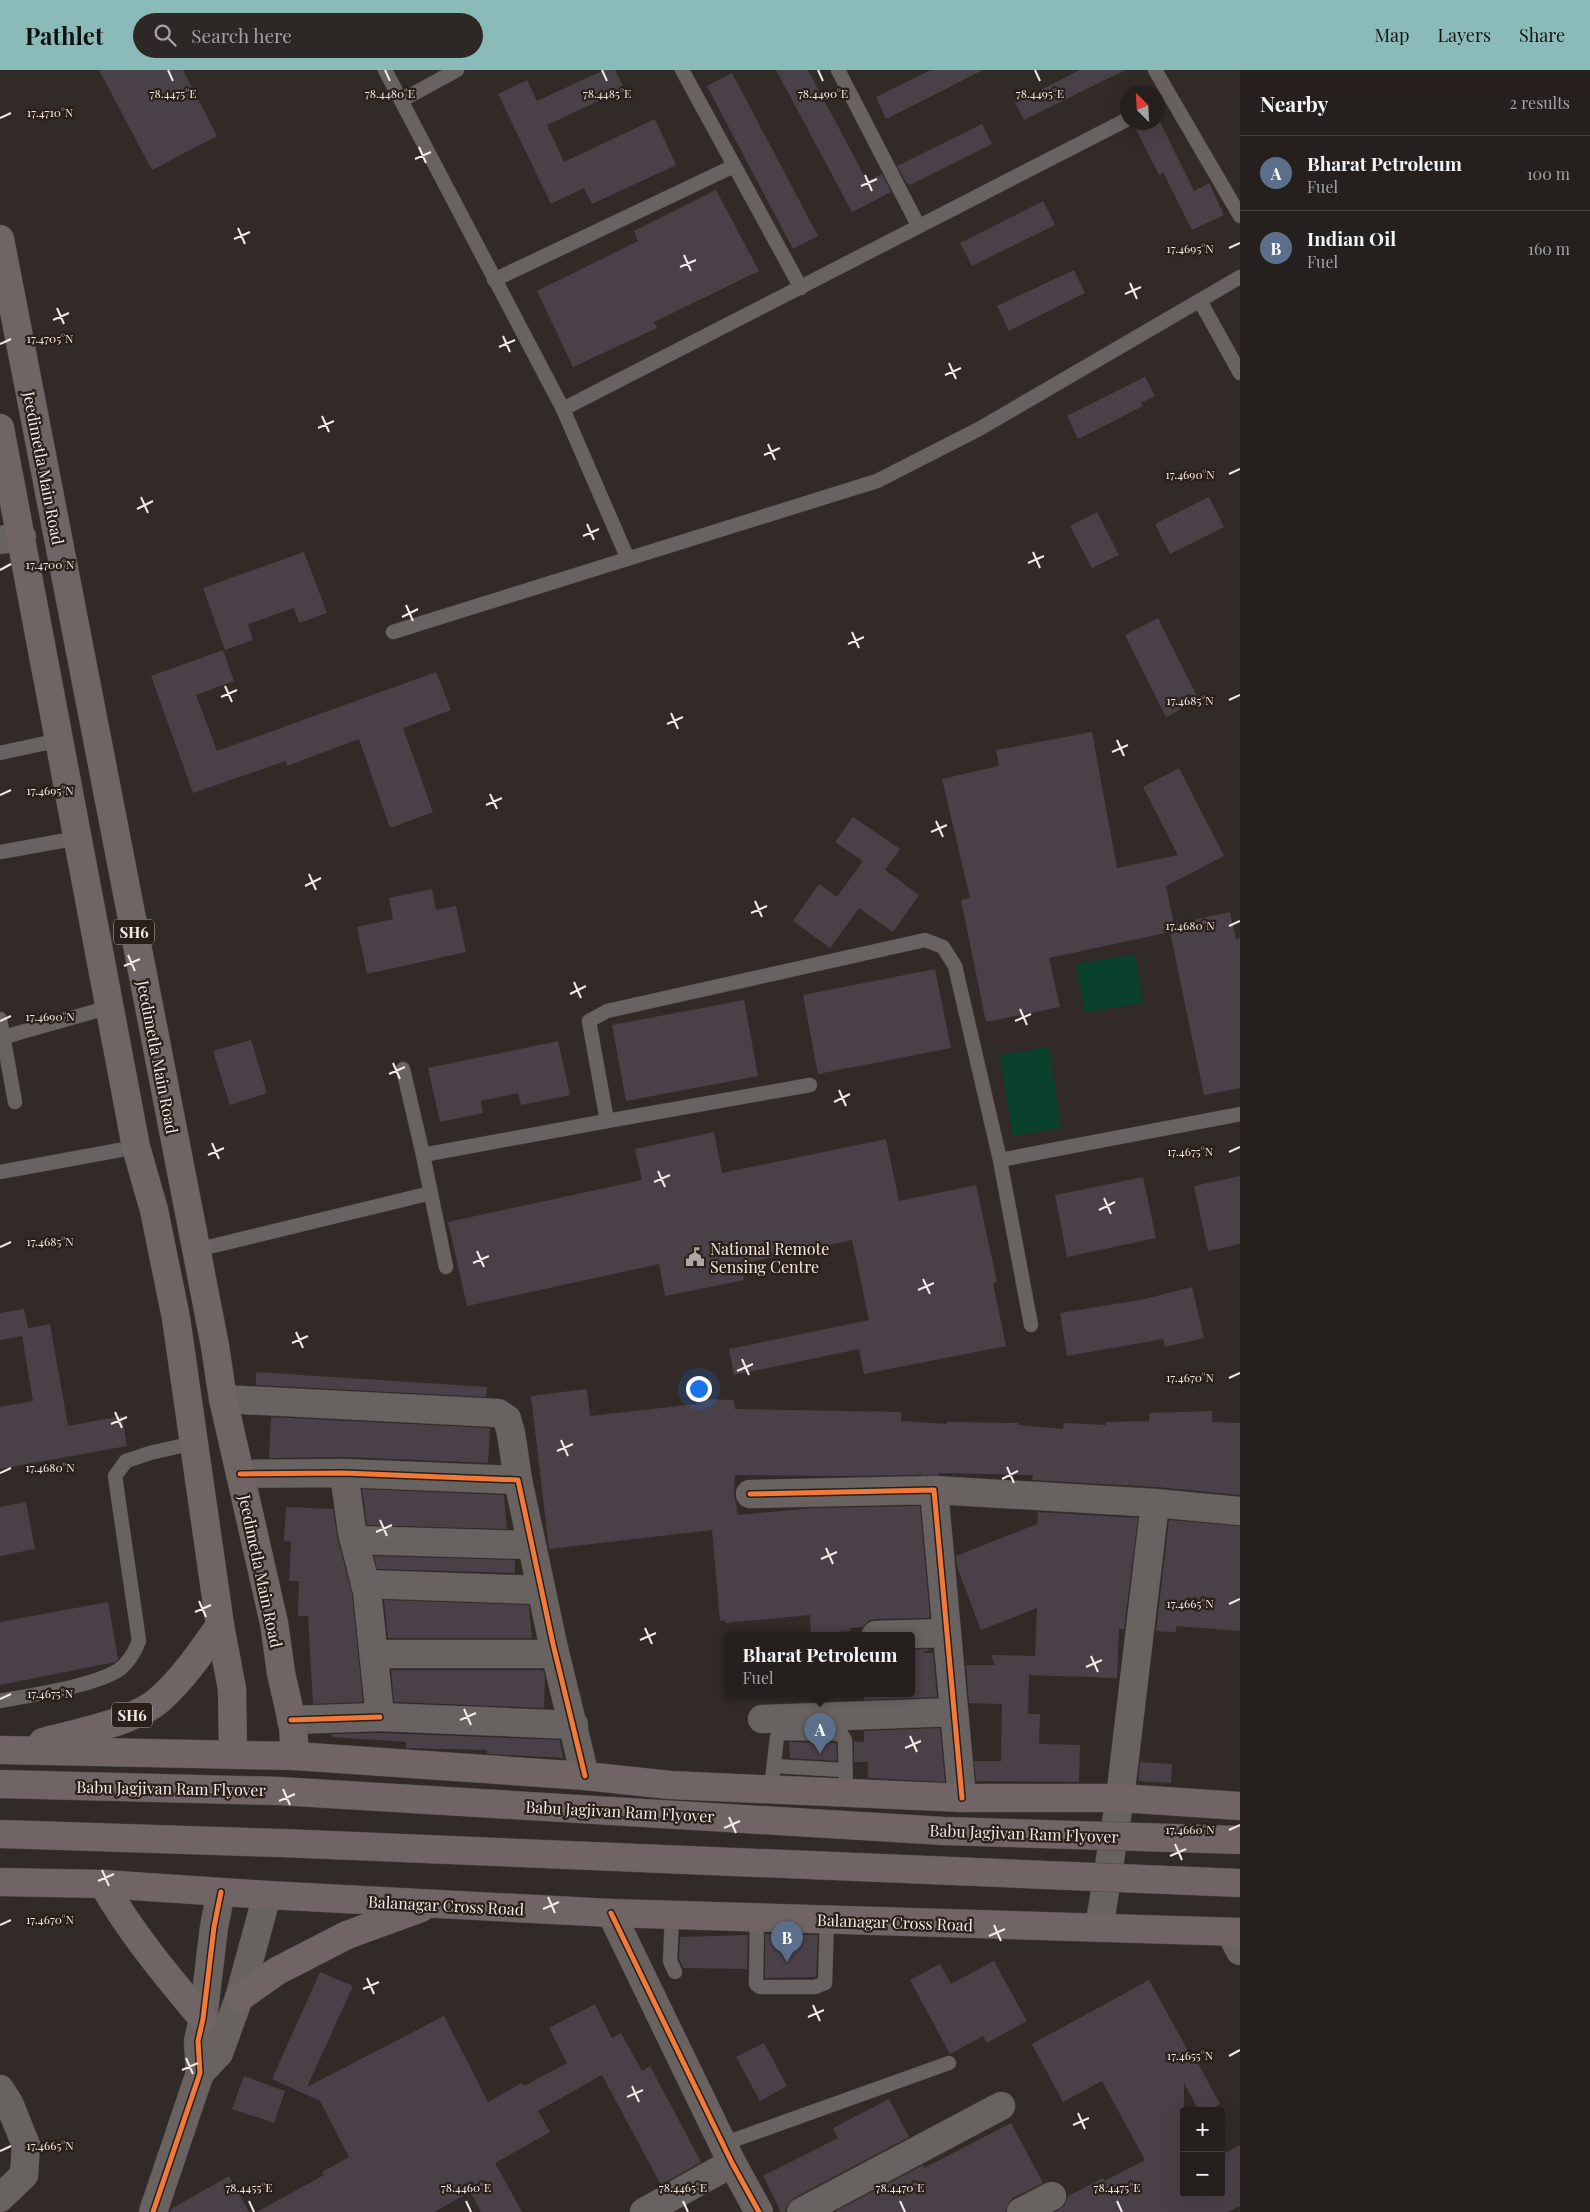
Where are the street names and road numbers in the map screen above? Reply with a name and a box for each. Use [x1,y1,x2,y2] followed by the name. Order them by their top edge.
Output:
[19,389,69,547] street label: Jeedimetla Main Road
[114,920,154,944] road number: SH6
[133,978,183,1136] street label: Jeedimetla Main Road
[234,1492,287,1649] street label: Jeedimetla Main Road
[112,1702,152,1728] road number: SH6
[76,1776,266,1800] street label: Babu Jagjivan Ram Flyover
[525,1796,715,1826] street label: Babu Jagjivan Ram Flyover
[929,1819,1119,1847] street label: Babu Jagjivan Ram Flyover
[367,1890,525,1920] street label: Balanagar Cross Road
[817,1909,973,1935] street label: Balanagar Cross Road

